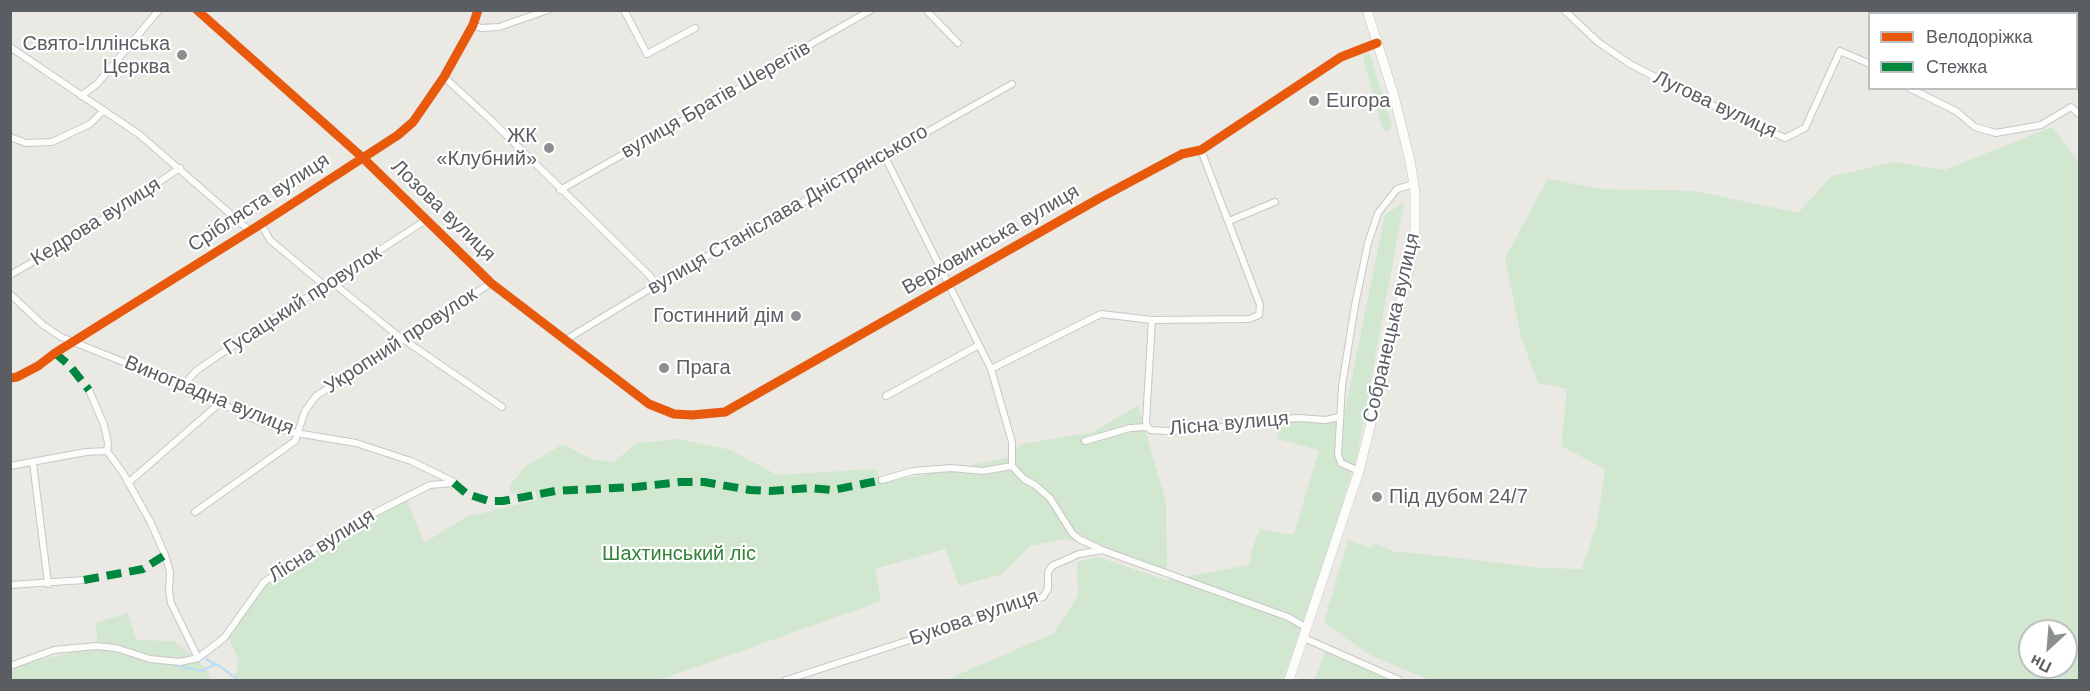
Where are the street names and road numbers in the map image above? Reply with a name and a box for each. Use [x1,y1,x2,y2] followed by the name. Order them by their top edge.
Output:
[617,36,815,164] street label: вулиця Братів Шерегіїв
[1650,66,1780,144] street label: Лугова вулиця
[644,120,932,300] street label: вулиця Станіслава Дністрянського
[184,148,334,258] street label: Срібляста вулиця
[386,155,500,267] street label: Лозова вулиця
[27,173,165,271] street label: Кедрова вулиця
[898,180,1084,300] street label: Верховинська вулиця
[1358,231,1426,425] street label: Собранецька вулиця
[220,241,386,361] street label: Гусацький провулок
[320,283,482,399] street label: Укропний провулок
[121,351,297,441] street label: Виноградна вулиця
[1168,407,1290,441] street label: Лісна вулиця
[265,504,379,588] street label: Лісна вулиця
[906,585,1042,651] street label: Букова вулиця

